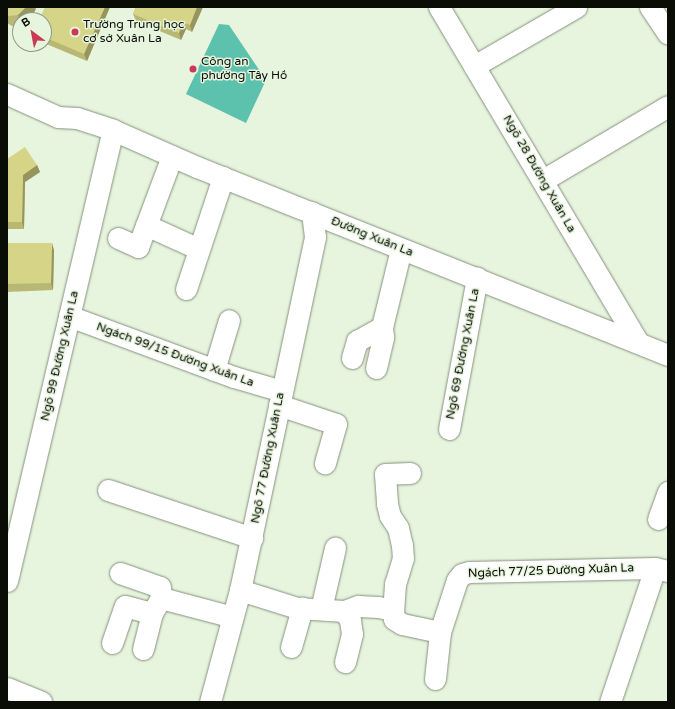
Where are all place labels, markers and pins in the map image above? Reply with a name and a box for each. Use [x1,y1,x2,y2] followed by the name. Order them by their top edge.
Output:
[83,18,184,46] place label: Trường Trung học cơ sở Xuân La
[70,27,80,37] marker: Trường Trung học cơ sở Xuân La
[201,55,287,83] place label: Công an phường Tây Hồ
[188,64,198,74] marker: Công an phường Tây Hồ

